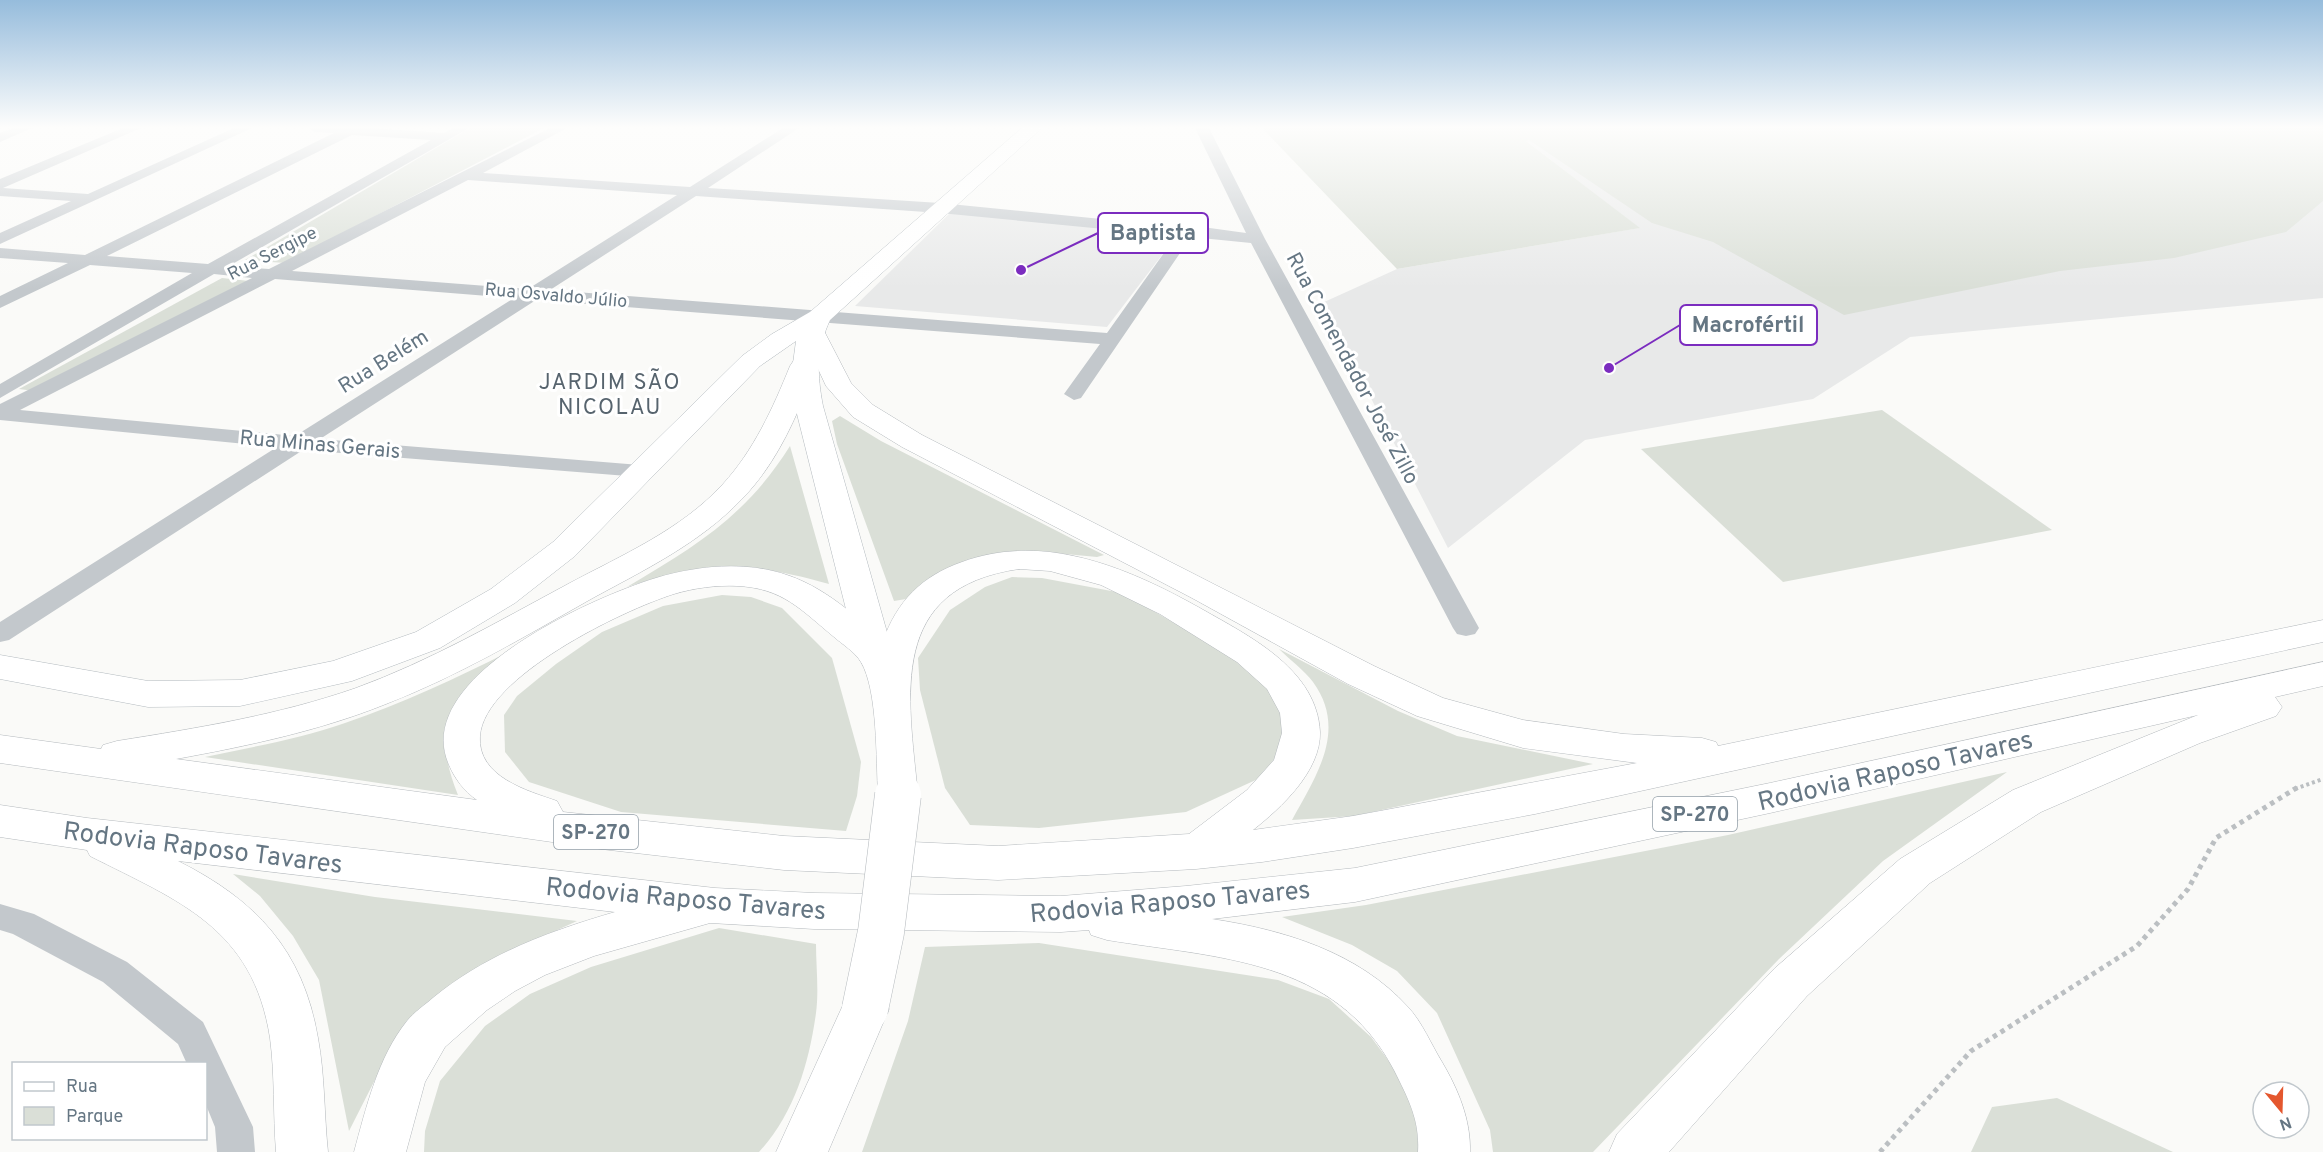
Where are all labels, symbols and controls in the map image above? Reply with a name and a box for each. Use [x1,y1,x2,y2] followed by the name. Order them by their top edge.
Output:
[1098,213,1208,253] callout: Baptista
[1110,221,1196,248] text: Baptista
[224,222,321,287] street label: Rua Sergipe
[1279,248,1424,489] street label: Rua Comendador José Zillo
[484,279,628,314] street label: Rua Osvaldo Júlio
[1680,305,1817,345] callout: Macrofértil
[1692,313,1804,340] text: Macrofértil
[334,324,434,401] street label: Rua Belém
[539,368,681,422] district label: JARDIM SÃO NICOLAU
[238,425,401,466] street label: Rua Minas Gerais
[1755,725,2036,820] street label: Rodovia Raposo Tavares
[1653,797,1737,831] road number: SP-270
[554,815,638,849] road number: SP-270
[61,816,344,883] street label: Rodovia Raposo Tavares
[544,872,827,929] street label: Rodovia Raposo Tavares
[1029,875,1312,932] street label: Rodovia Raposo Tavares
[12,1062,207,1140] legend
[66,1076,97,1099] text: Rua
[2251,1080,2311,1140] north arrow
[66,1106,123,1129] text: Parque
[2277,1111,2294,1134] text: N

